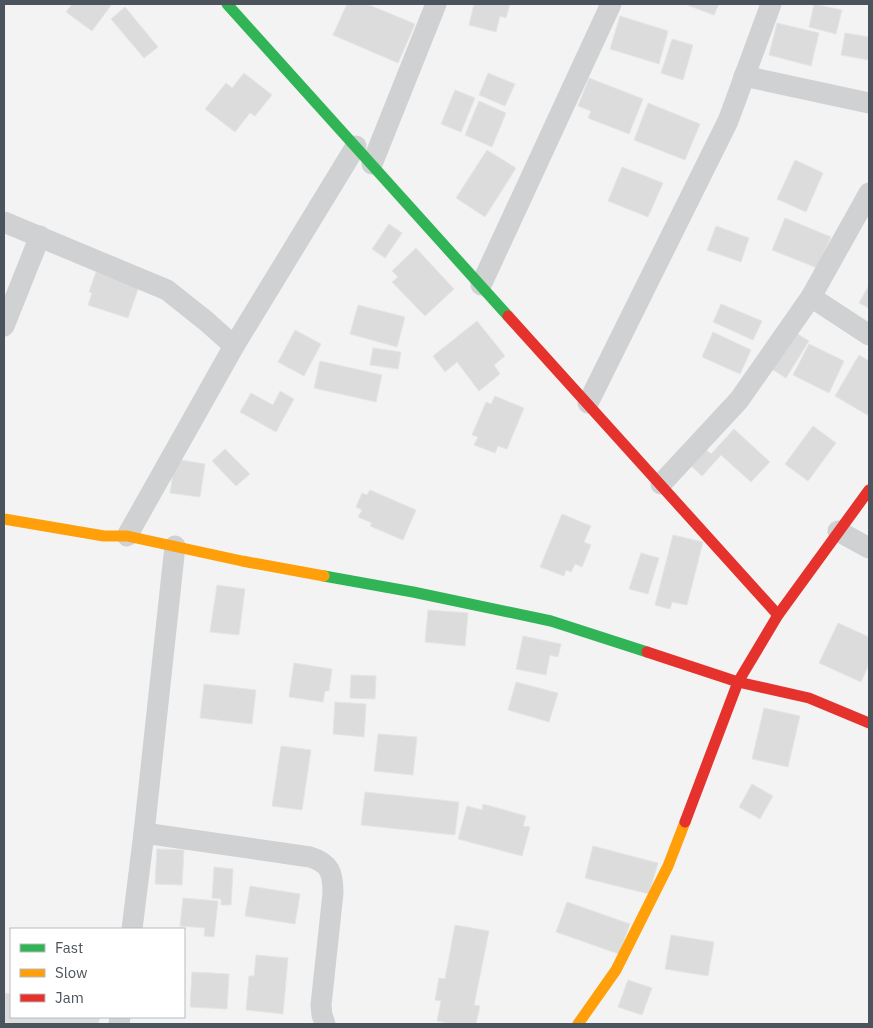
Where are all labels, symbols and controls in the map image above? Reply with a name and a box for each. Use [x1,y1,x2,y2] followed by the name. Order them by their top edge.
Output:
[10,928,185,1018] legend
[55,938,83,957] text: Fast
[55,963,88,982] text: Slow
[55,988,84,1007] text: Jam

